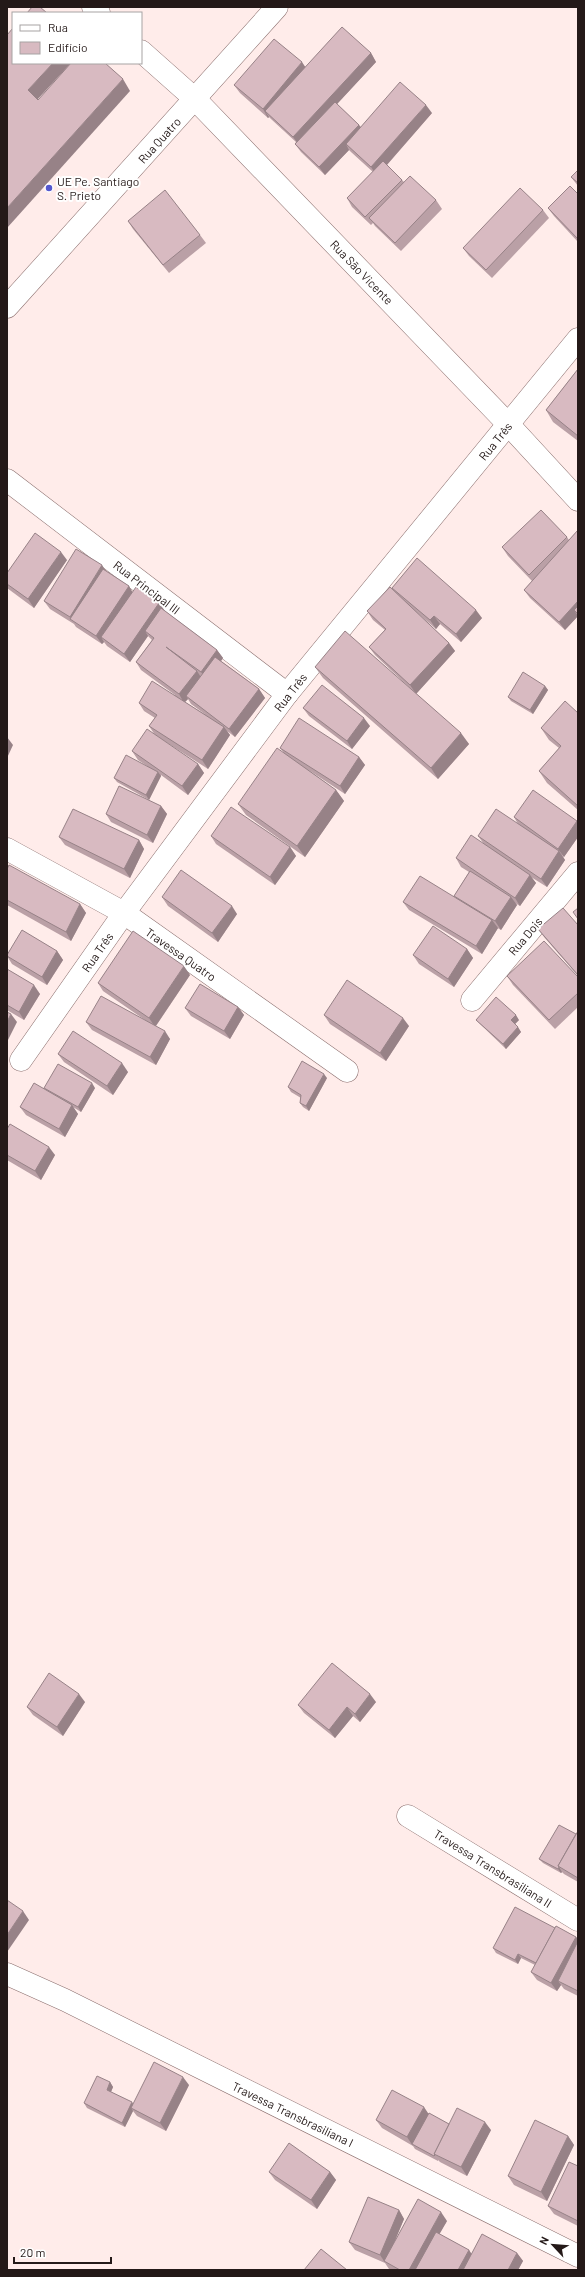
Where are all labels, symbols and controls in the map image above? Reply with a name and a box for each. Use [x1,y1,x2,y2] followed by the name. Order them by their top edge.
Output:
[12,12,142,64] legend
[48,20,68,34] text: Rua
[48,40,88,54] text: Edifício
[135,114,183,166] street label: Rua Quatro
[57,174,139,202] place label: UE Pe. Santiago S. Prieto
[44,183,54,193] marker: UE Pe. Santiago S. Prieto
[328,237,396,307] street label: Rua São Vicente
[475,419,515,463] street label: Rua Três
[111,557,183,617] street label: Rua Principal III
[271,670,309,714] street label: Rua Três
[505,914,545,958] street label: Rua Dois
[143,924,219,984] street label: Travessa Quatro
[78,929,116,974] street label: Rua Três
[432,1826,554,1910] street label: Travessa Transbrasiliana II
[230,2079,356,2149] street label: Travessa Transbrasiliana I
[533,2225,573,2265] north arrow
[536,2234,551,2247] text: N
[14,2239,111,2265] scale bar
[20,2245,46,2259] text: 20 m

